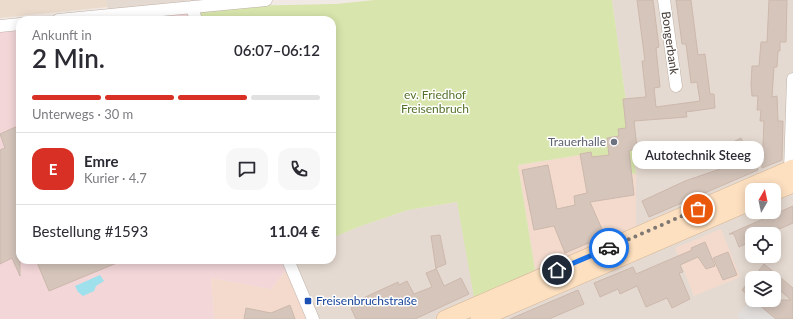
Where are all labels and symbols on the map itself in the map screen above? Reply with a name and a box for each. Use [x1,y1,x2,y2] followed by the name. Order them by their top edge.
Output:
[659,10,682,76] street label: Bongerbank
[401,87,469,116] park label: ev. Friedhof Freisenbruch
[548,134,606,149] place label: Trauerhalle
[609,137,619,147] marker: Trauerhalle
[632,141,764,169] callout: Autotechnik Steeg
[745,183,781,219] north arrow
[681,192,715,226] pin
[589,228,629,268] courier
[540,253,574,287] pin
[316,293,417,308] place label: Freisenbruchstraße
[303,296,313,306] marker: Freisenbruchstraße

